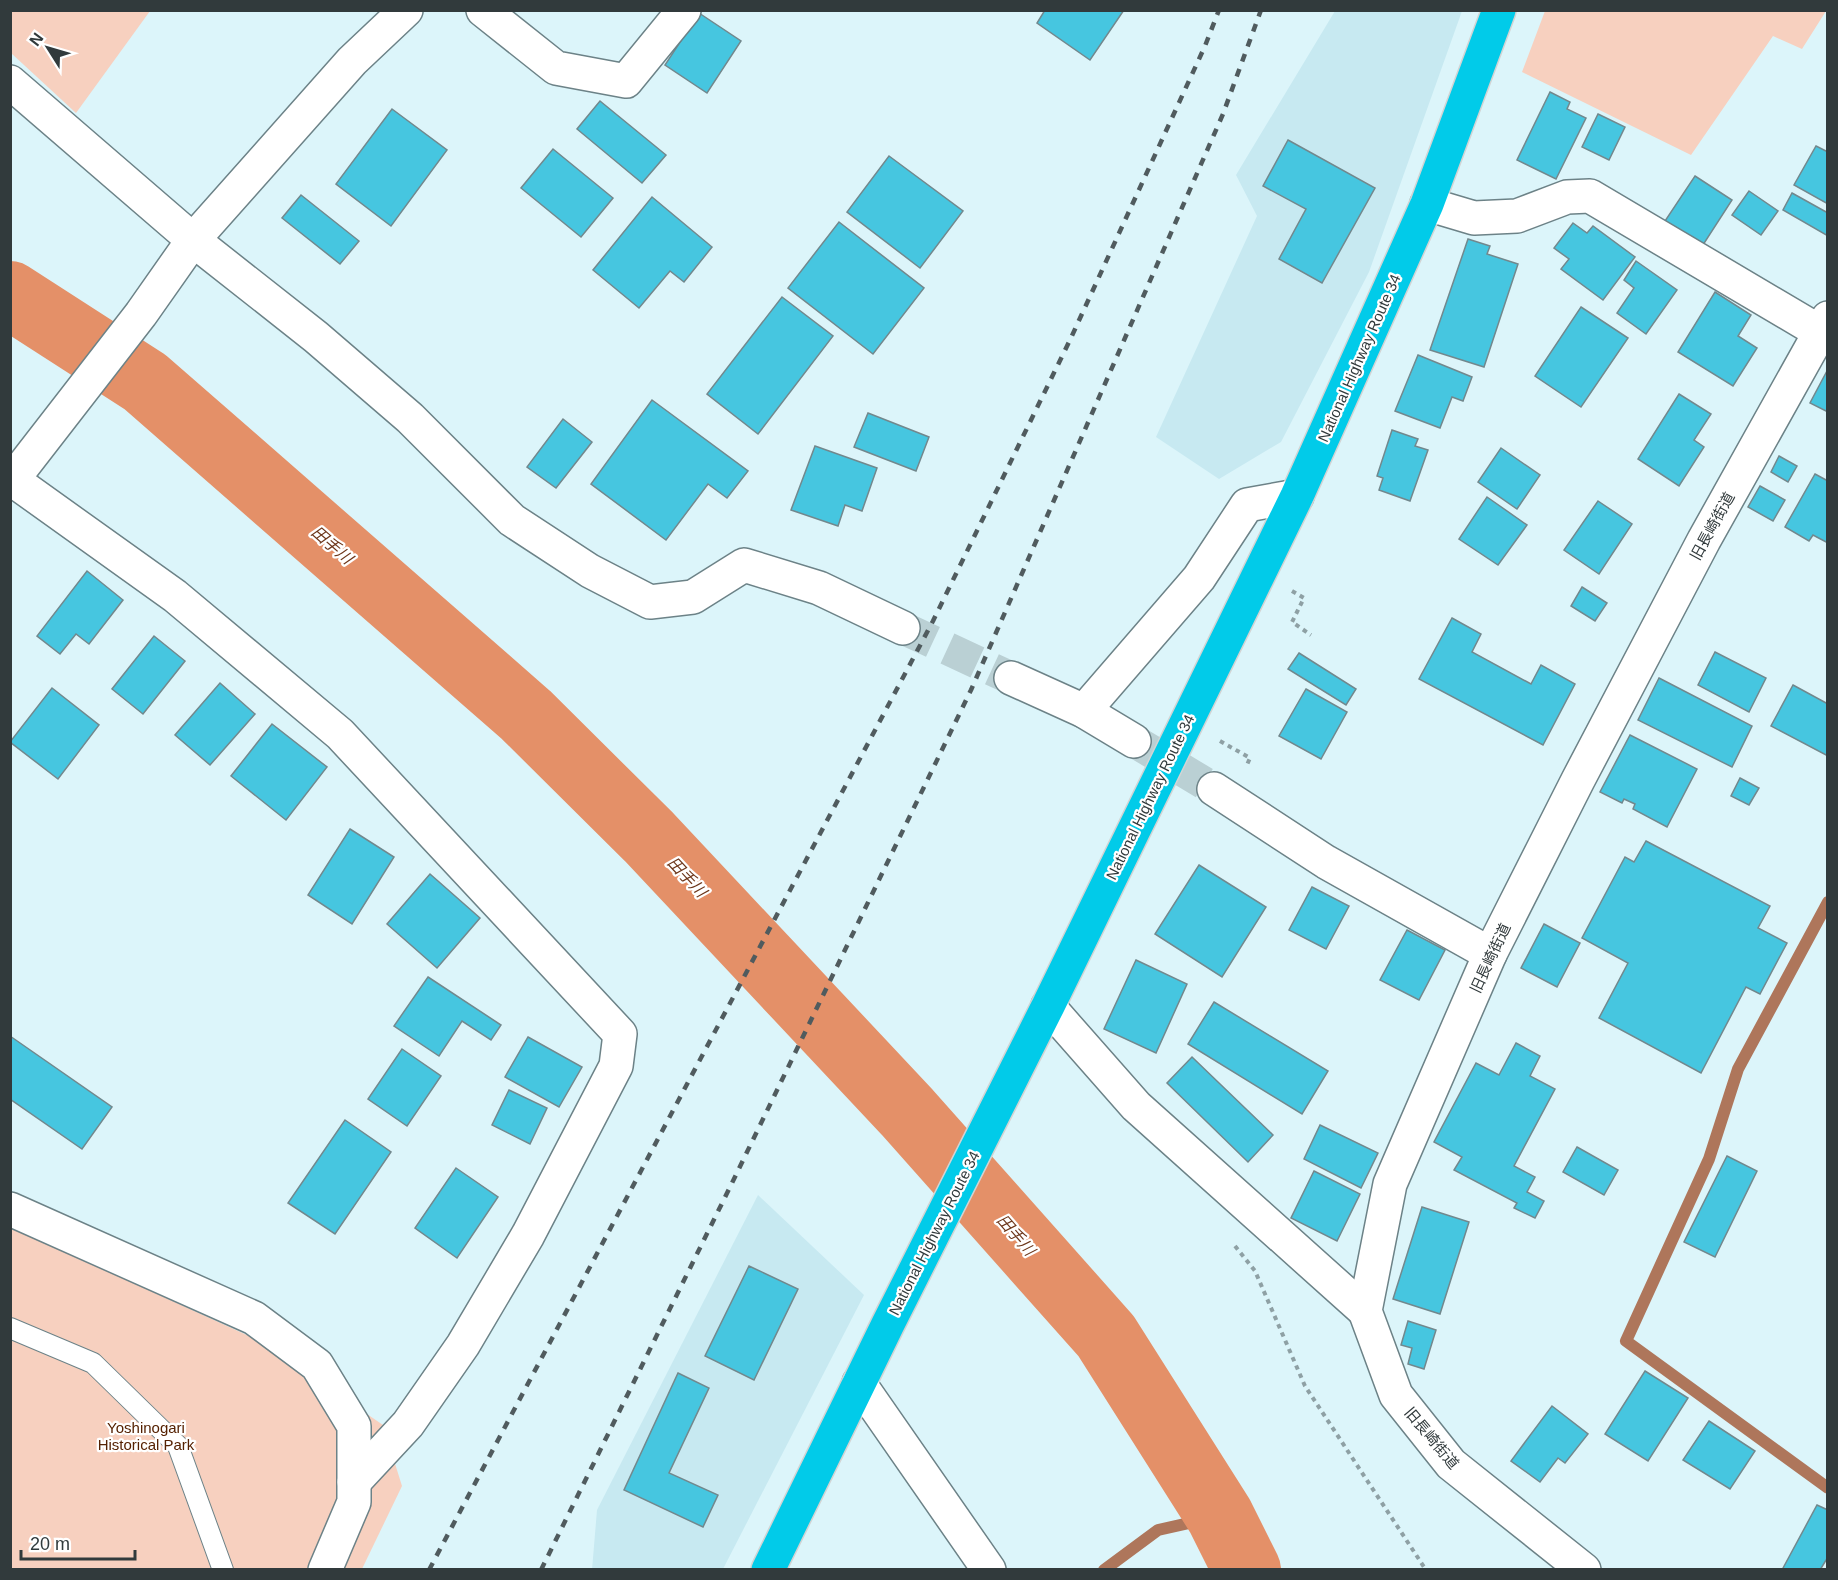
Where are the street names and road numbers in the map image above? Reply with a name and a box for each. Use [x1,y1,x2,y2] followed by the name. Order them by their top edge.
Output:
[1314,272,1404,444] street label: National Highway Route 34
[1686,489,1738,563] street label: 旧長崎街道
[1103,712,1197,882] street label: National Highway Route 34
[1466,920,1514,996] street label: 旧長崎街道
[885,1148,983,1318] street label: National Highway Route 34
[1401,1404,1463,1472] street label: 旧長崎街道

